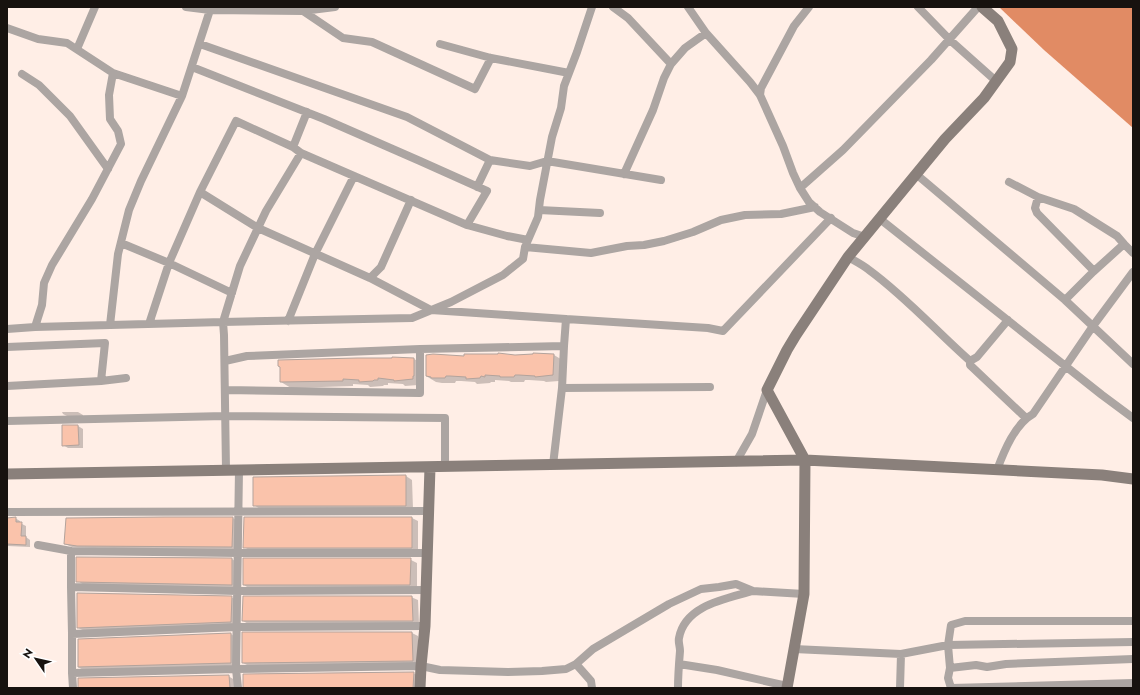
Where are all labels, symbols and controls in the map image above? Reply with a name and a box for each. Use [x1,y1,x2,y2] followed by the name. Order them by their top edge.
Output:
[16,639,56,679] north arrow
[19,645,37,662] text: N

